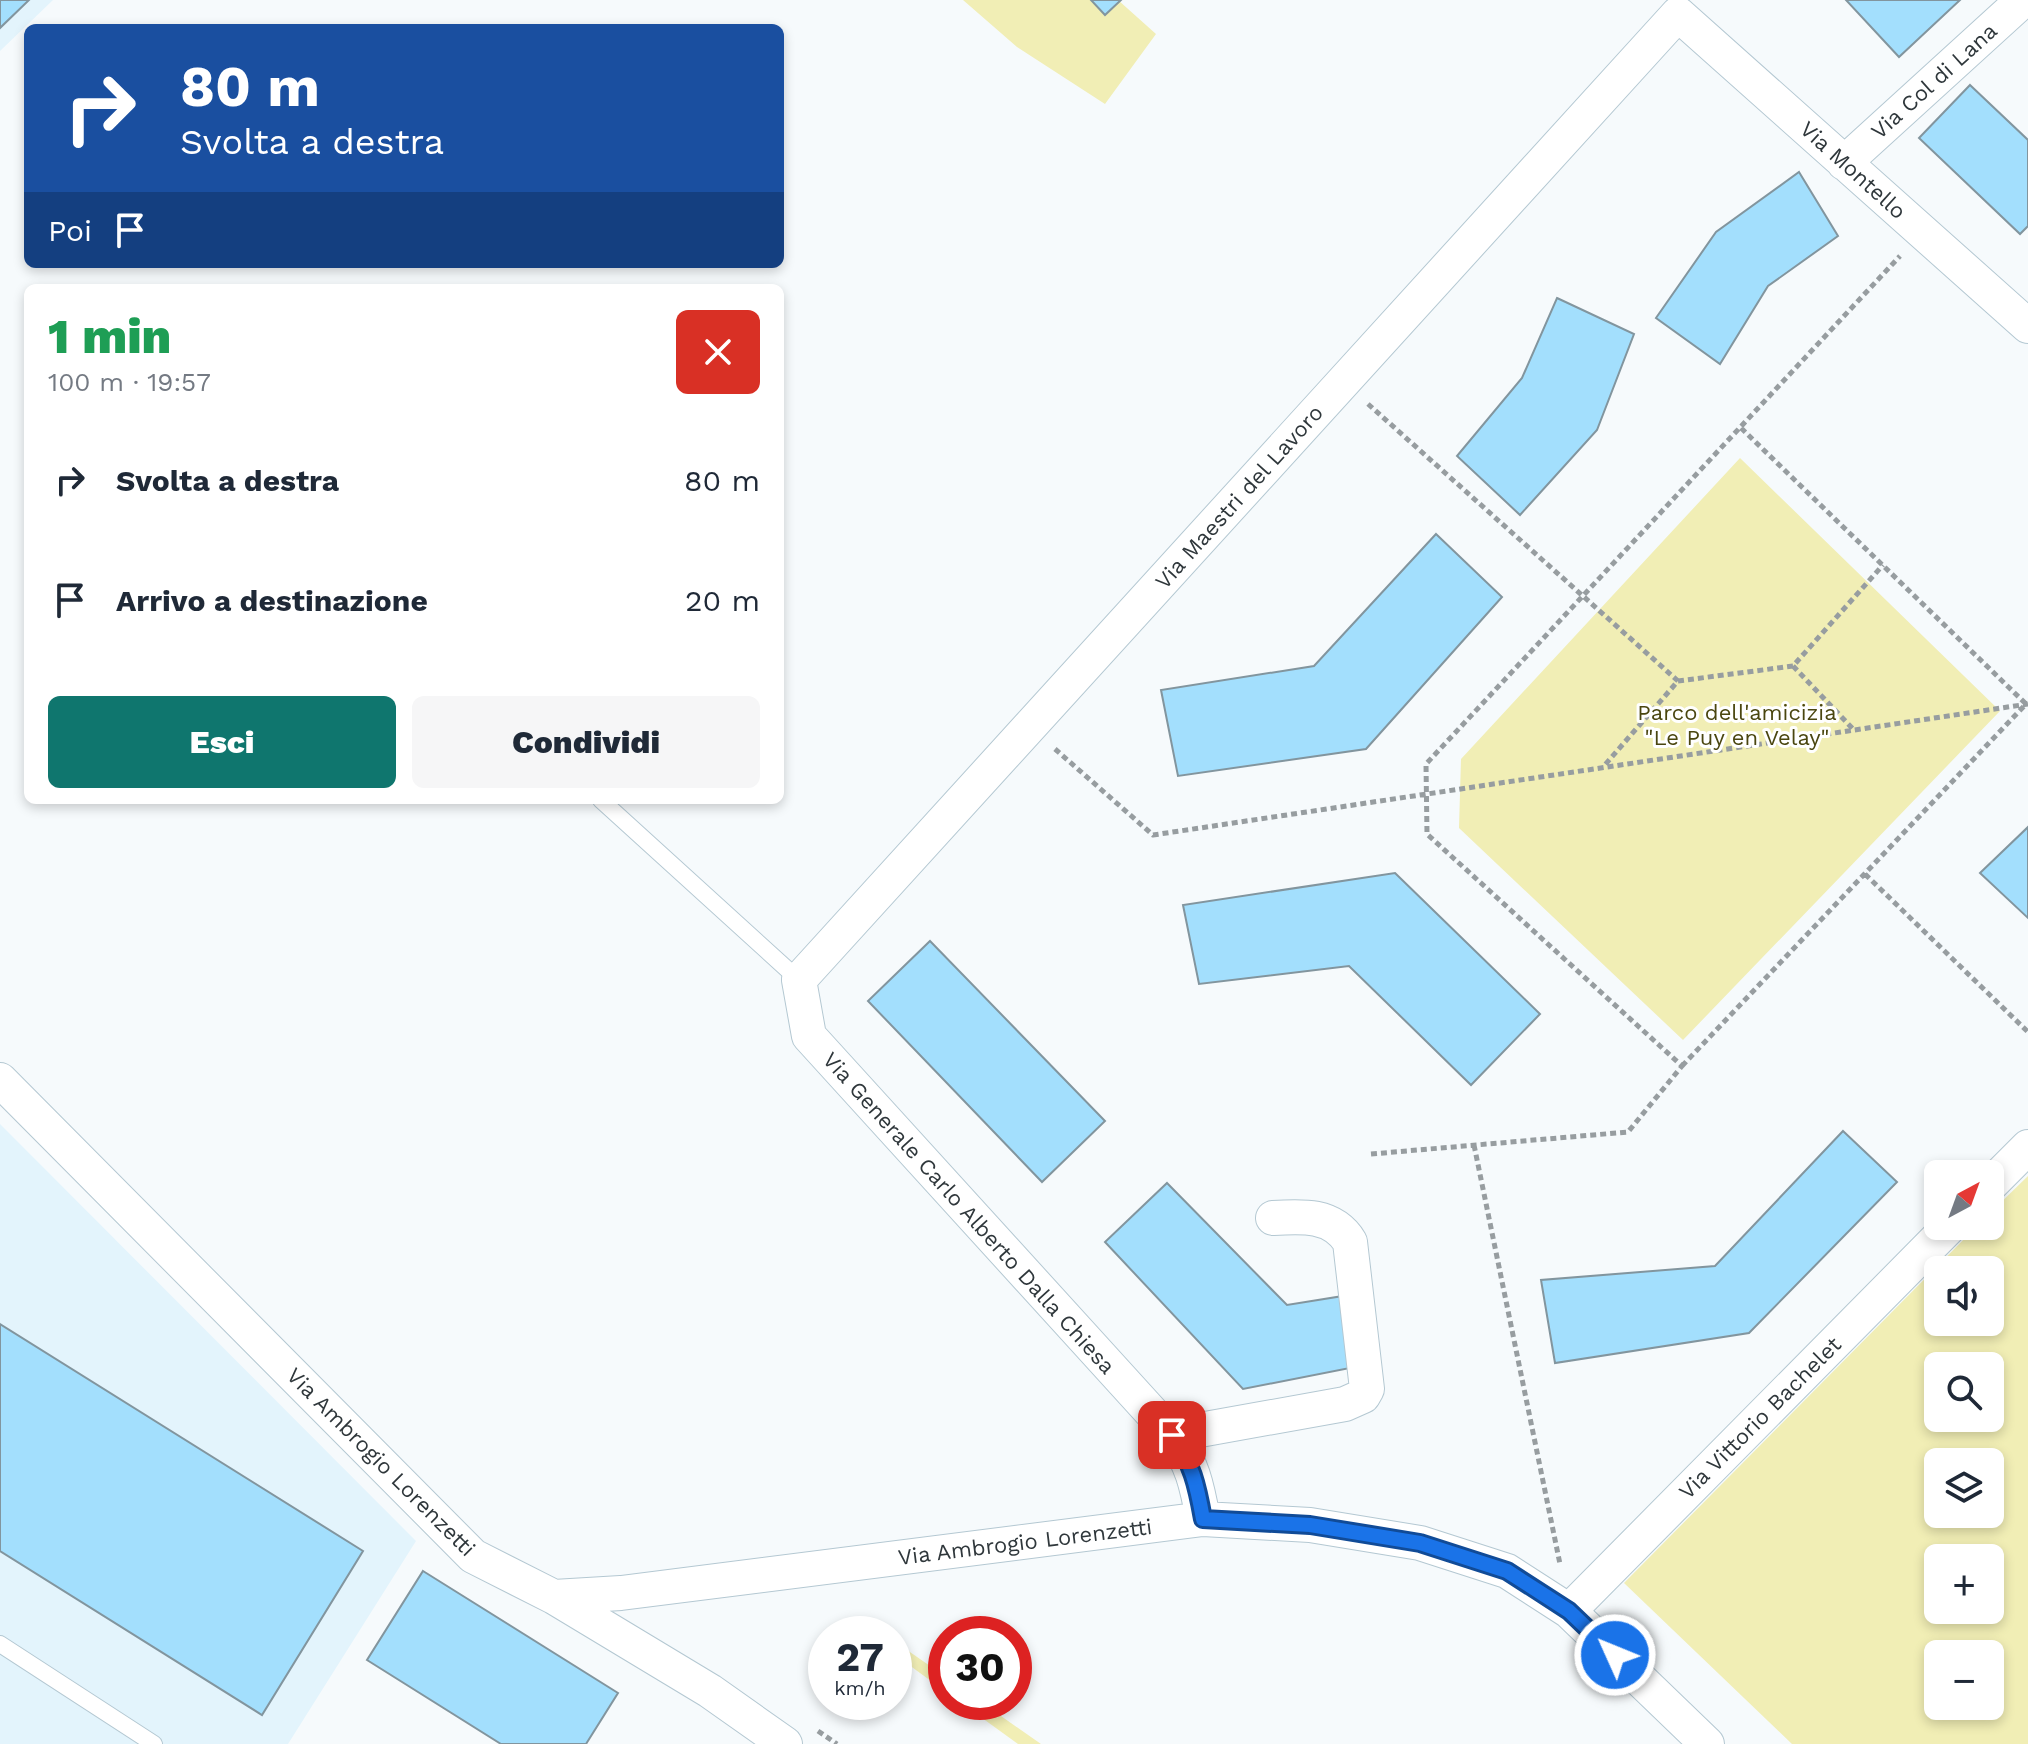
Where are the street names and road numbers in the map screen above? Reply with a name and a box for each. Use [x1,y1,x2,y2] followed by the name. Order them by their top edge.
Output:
[1866,18,2002,144] street label: Via Col di Lana
[1795,116,1911,224] street label: Via Montello
[1150,400,1328,594] street label: Via Maestri del Lavoro
[818,1047,1120,1379] street label: Via Generale Carlo Alberto Dalla Chiesa
[1674,1332,1846,1504] street label: Via Vittorio Bachelet
[282,1363,480,1561] street label: Via Ambrogio Lorenzetti
[897,1514,1153,1570] street label: Via Ambrogio Lorenzetti

